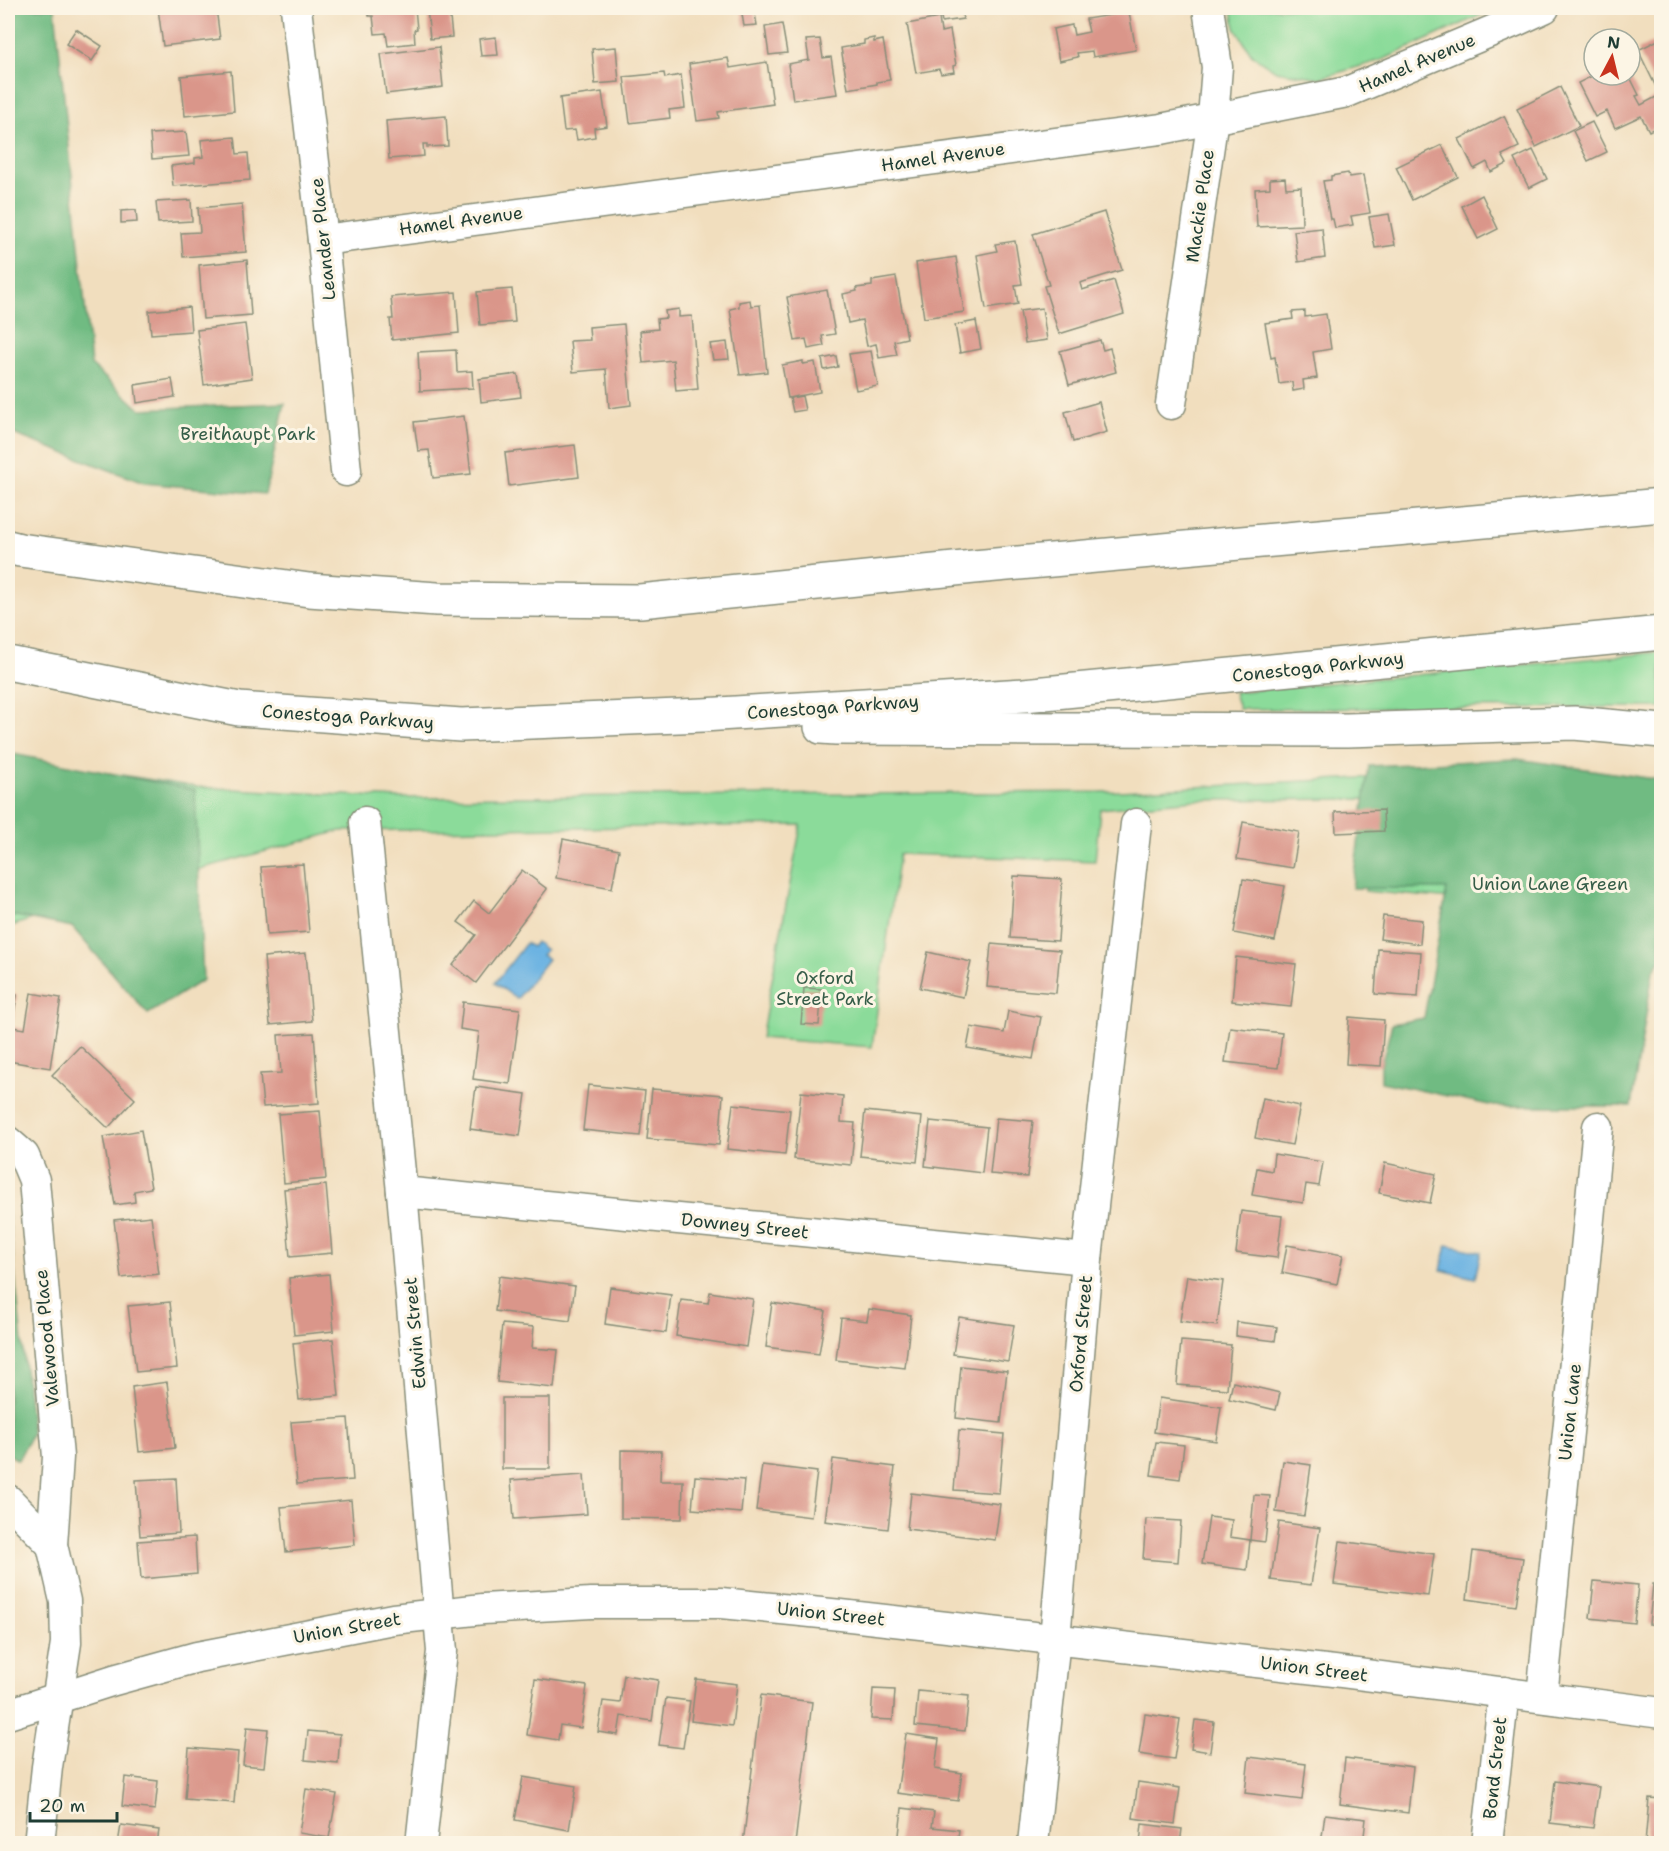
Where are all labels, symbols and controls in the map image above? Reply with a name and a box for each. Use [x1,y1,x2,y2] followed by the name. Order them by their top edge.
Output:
[1582,27,1642,87] north arrow
[1355,28,1479,98] street label: Hamel Avenue
[1606,31,1621,54] text: N
[880,136,1006,178] street label: Hamel Avenue
[1180,148,1220,264] street label: Mackie Place
[305,176,341,302] street label: Leander Place
[398,200,524,242] street label: Hamel Avenue
[180,422,316,446] park label: Breithaupt Park
[1231,646,1405,688] street label: Conestoga Parkway
[746,689,920,725] street label: Conestoga Parkway
[261,699,435,735] street label: Conestoga Parkway
[1472,872,1628,896] park label: Union Lane Green
[776,966,874,1011] park label: Oxford Street Park
[680,1207,810,1245] street label: Downey Street
[29,1268,65,1408] street label: Valewood Place
[1064,1274,1098,1394] street label: Oxford Street
[398,1276,432,1390] street label: Edwin Street
[1553,1362,1587,1462] street label: Union Lane
[776,1596,886,1632] street label: Union Street
[291,1607,403,1649] street label: Union Street
[1259,1650,1369,1688] street label: Union Street
[1478,1715,1512,1820] street label: Bond Street
[30,1785,117,1823] scale bar
[39,1794,85,1818] text: 20 m

